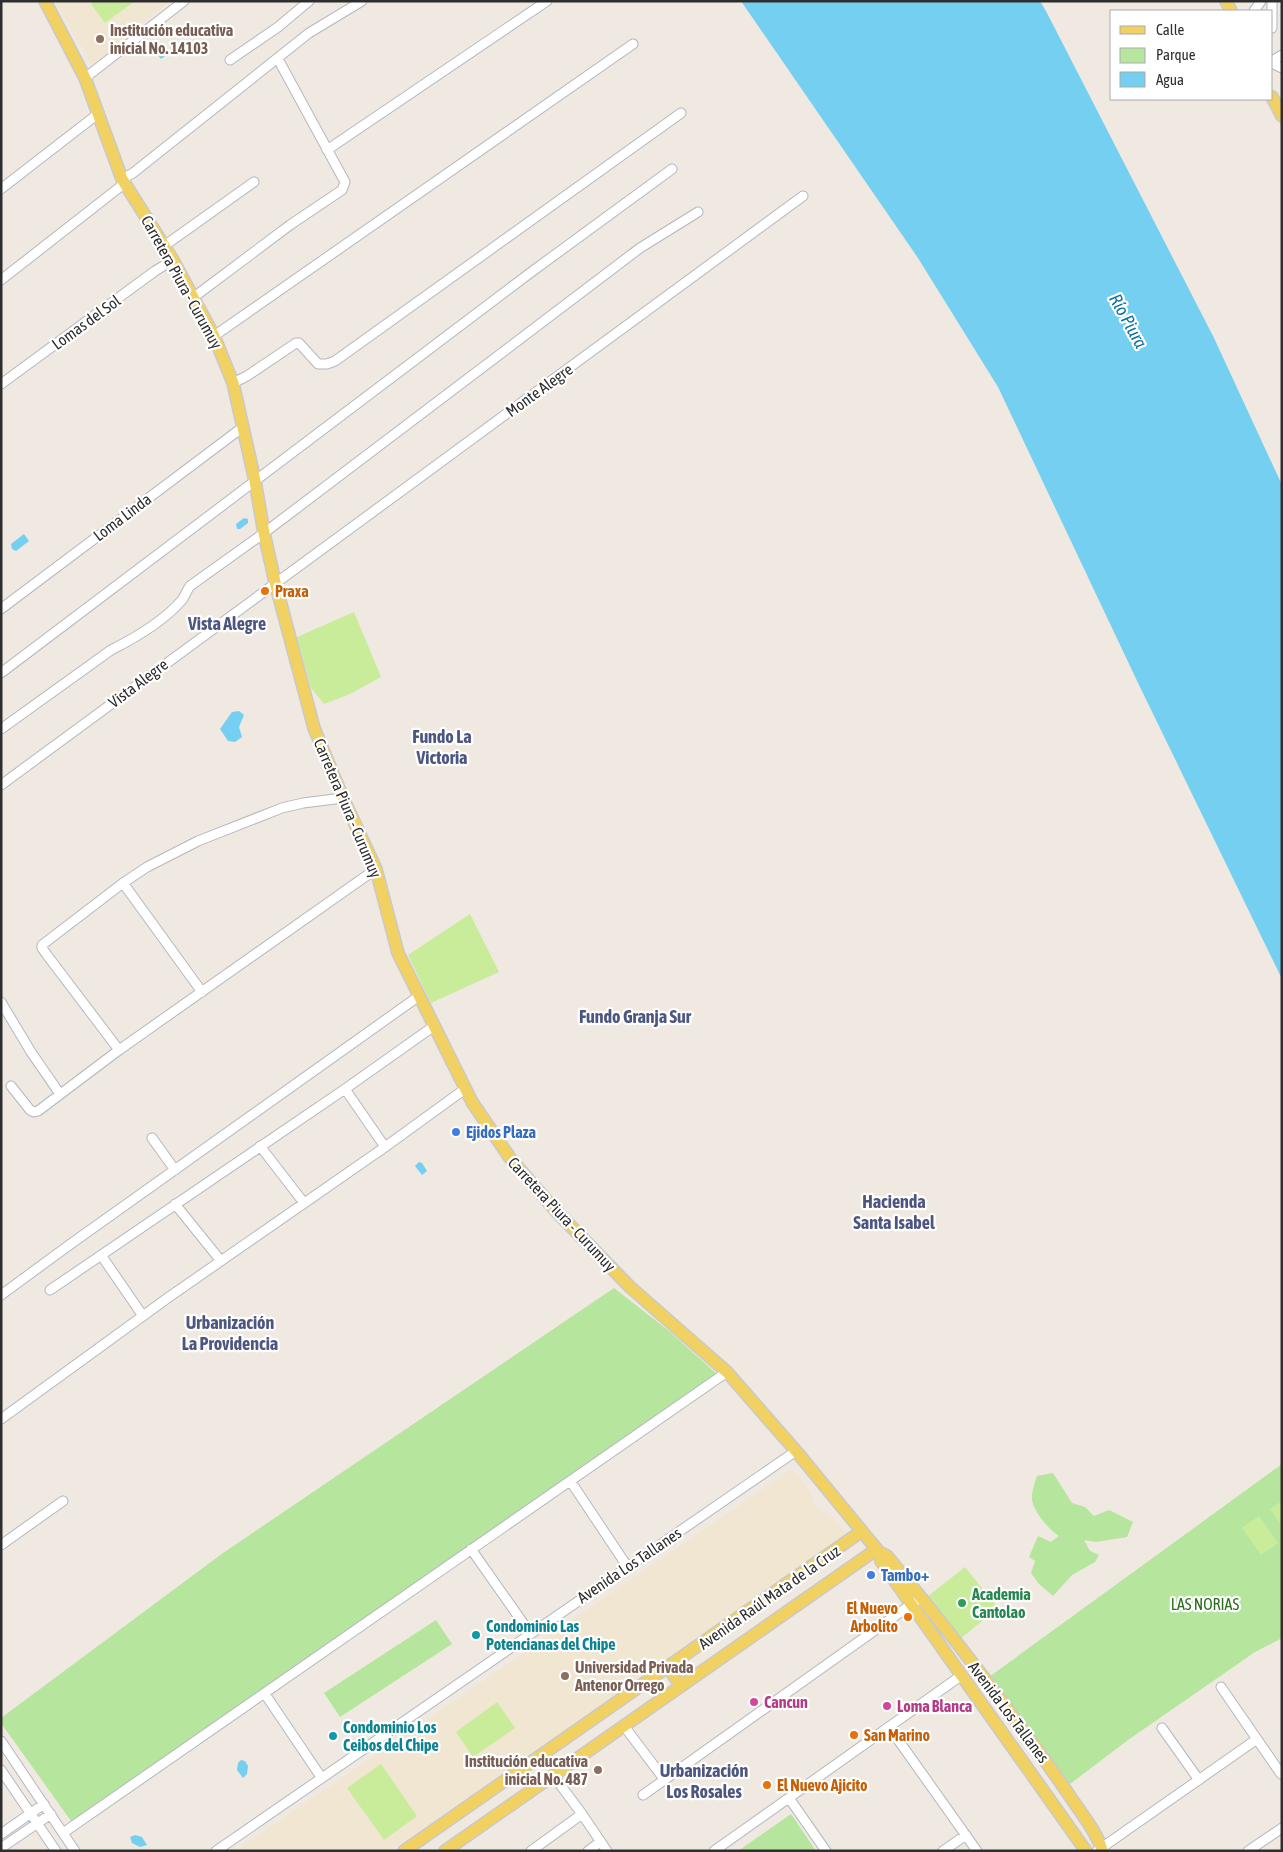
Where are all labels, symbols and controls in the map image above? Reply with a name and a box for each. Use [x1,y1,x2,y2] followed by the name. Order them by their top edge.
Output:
[1110,10,1273,100] legend
[110,21,233,57] place label: Institución educativa inicial No. 14103
[1156,21,1185,38] text: Calle
[94,33,106,45] marker: Institución educativa inicial No. 14103
[1156,46,1196,63] text: Parque
[1156,71,1184,88] text: Agua
[137,212,226,353] street label: Carretera Piura - Curumuy
[1105,290,1152,352] water label: Río Piura
[48,291,124,353] street label: Lomas del Sol
[502,360,576,421] street label: Monte Alegre
[90,489,154,545] street label: Loma Linda
[275,582,309,600] place label: Praxa
[259,585,271,597] marker: Praxa
[187,613,266,634] district label: Vista Alegre
[105,655,172,712] street label: Vista Alegre
[412,726,472,768] district label: Fundo La Victoria
[310,736,386,881] street label: Carretera Piura - Curumuy
[579,1006,692,1027] district label: Fundo Granja Sur
[466,1123,536,1141] place label: Ejidos Plaza
[450,1126,462,1138] marker: Ejidos Plaza
[504,1153,620,1276] street label: Carretera Piura - Curumuy
[853,1191,935,1233] district label: Hacienda Santa Isabel
[182,1312,278,1354] district label: Urbanización La Providencia
[574,1523,685,1606] street label: Avenida Los Tallanes
[695,1541,843,1653] street label: Avenida Raúl Mata de la Cruz
[881,1566,929,1584] place label: Tambo+
[865,1569,877,1581] marker: Tambo+
[971,1585,1031,1621] place label: Academia Cantolao
[1171,1595,1239,1613] park label: LAS NORIAS
[956,1597,968,1609] marker: Academia Cantolao
[847,1599,898,1635] place label: El Nuevo Arbolito
[902,1611,914,1623] marker: El Nuevo Arbolito
[486,1617,616,1653] place label: Condominio Las Potencianas del Chipe
[470,1629,482,1641] marker: Condominio Las Potencianas del Chipe
[574,1658,694,1694] place label: Universidad Privada Antenor Orrego
[965,1658,1053,1766] street label: Avenida Los Tallanes
[559,1670,571,1682] marker: Universidad Privada Antenor Orrego
[764,1693,808,1711] place label: Cancun
[748,1696,760,1708] marker: Cancun
[897,1697,972,1715] place label: Loma Blanca
[881,1700,893,1712] marker: Loma Blanca
[343,1718,439,1754] place label: Condominio Los Ceibos del Chipe
[864,1726,930,1744] place label: San Marino
[848,1729,860,1741] marker: San Marino
[327,1730,339,1742] marker: Condominio Los Ceibos del Chipe
[465,1752,588,1788] place label: Institución educativa inicial No. 487
[660,1760,749,1802] district label: Urbanización Los Rosales
[592,1764,604,1776] marker: Institución educativa inicial No. 487
[777,1776,868,1794] place label: El Nuevo Ajicito
[761,1779,773,1791] marker: El Nuevo Ajicito

